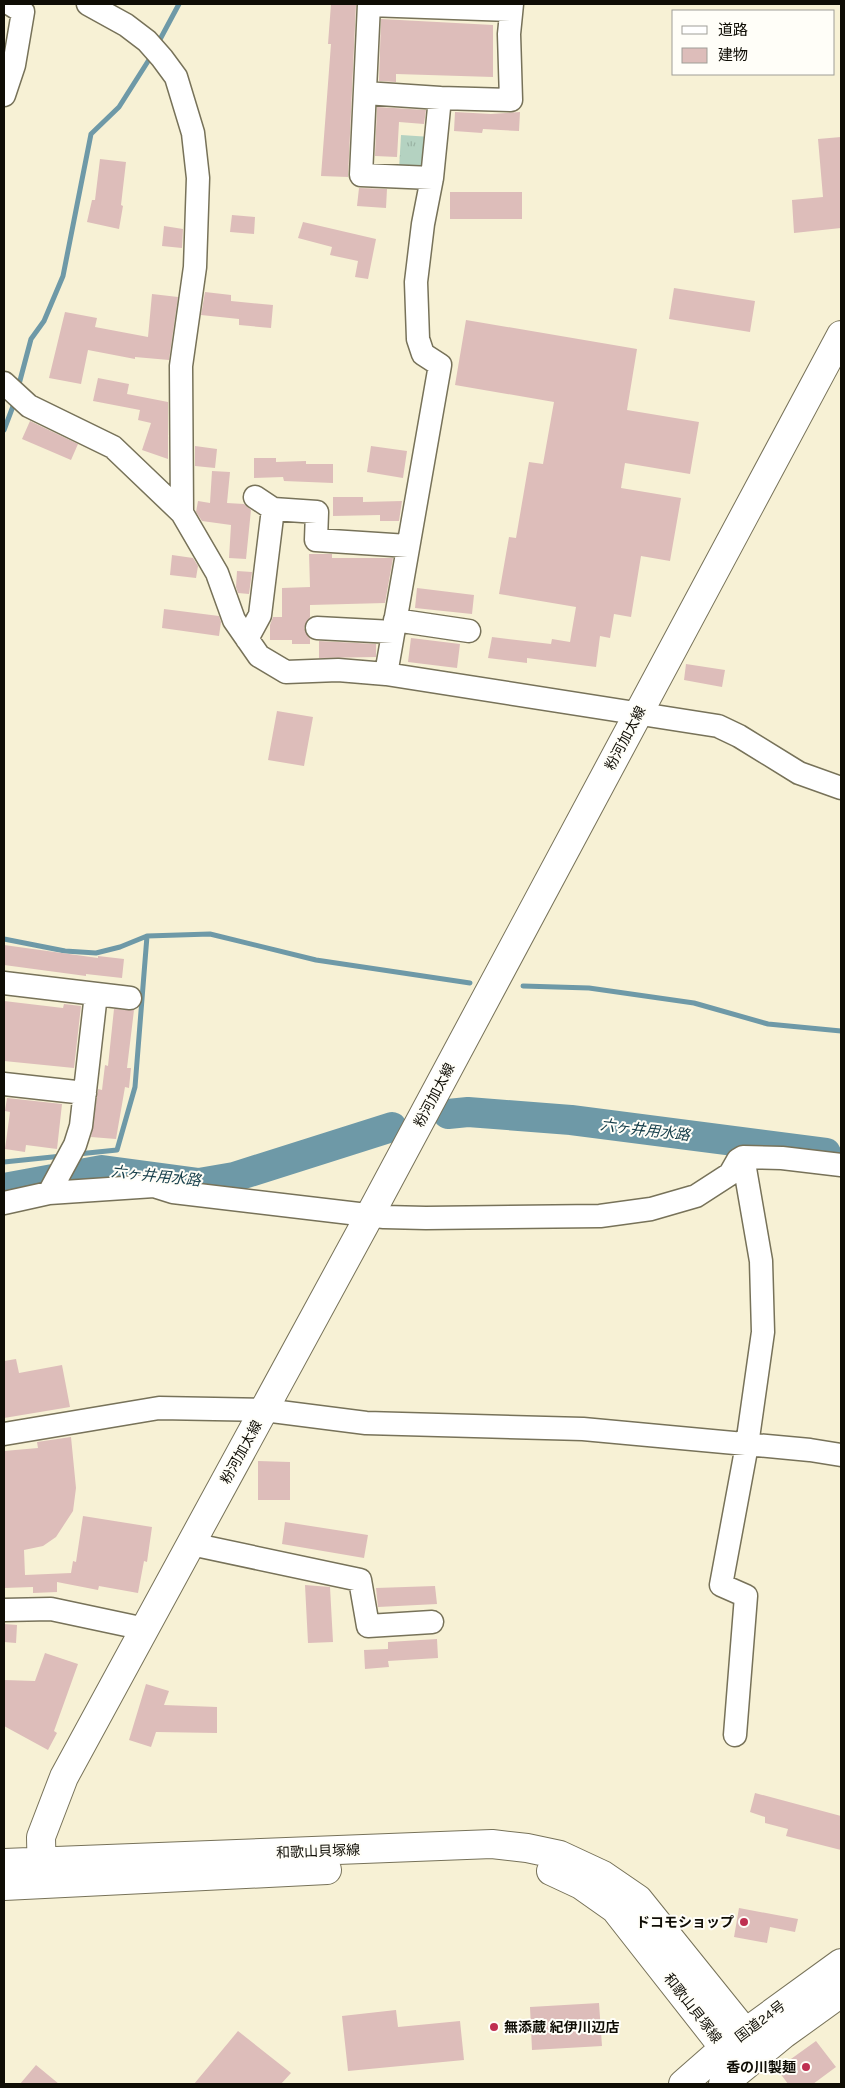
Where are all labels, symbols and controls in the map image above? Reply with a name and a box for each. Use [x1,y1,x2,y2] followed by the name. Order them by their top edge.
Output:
[672,10,835,75] legend
[718,21,748,39] text: 道路
[718,46,748,64] text: 建物
[602,703,649,773] street label: 粉河加太線
[411,1060,458,1130] street label: 粉河加太線
[599,1116,693,1145] water label: 六ヶ井用水路
[110,1162,204,1190] water label: 六ヶ井用水路
[217,1418,266,1487] street label: 粉河加太線
[276,1842,360,1861] street label: 和歌山貝塚線
[636,1914,734,1931] place label: ドコモショップ
[738,1916,750,1928] marker: ドコモショップ
[660,1970,725,2047] street label: 和歌山貝塚線
[732,1997,789,2046] street label: 国道24号
[504,2019,620,2036] place label: 無添蔵 紀伊川辺店
[488,2021,500,2033] marker: 無添蔵 紀伊川辺店
[726,2059,796,2076] place label: 香の川製麺
[800,2061,812,2073] marker: 香の川製麺

